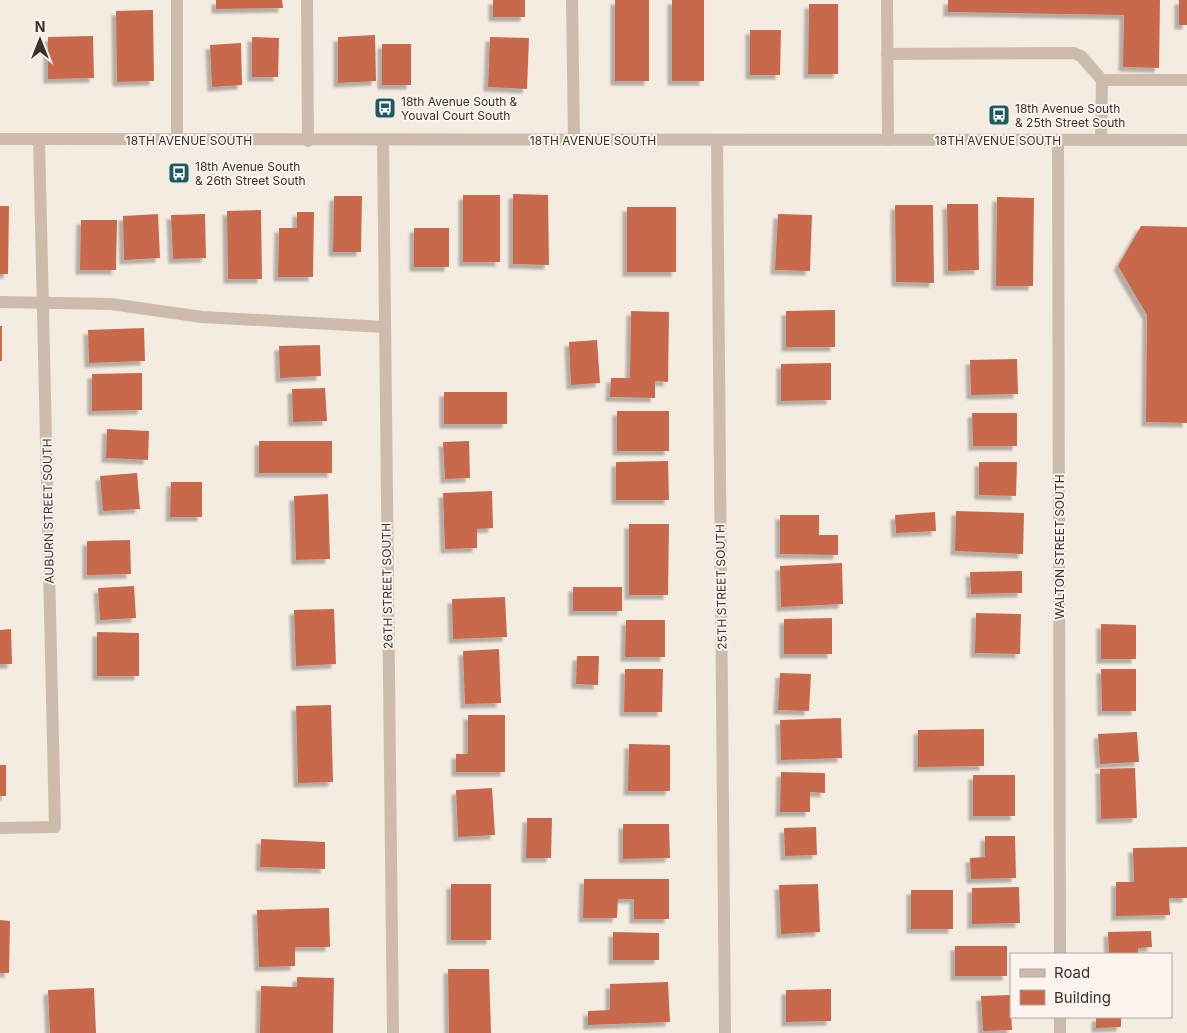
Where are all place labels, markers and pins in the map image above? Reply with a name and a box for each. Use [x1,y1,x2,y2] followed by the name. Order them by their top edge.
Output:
[401,94,518,123] place label: 18th Avenue South & Youval Court South
[373,96,397,120] bus stop icon: 18th Avenue South & Youval Court South
[1015,101,1125,130] place label: 18th Avenue South & 25th Street South
[987,103,1011,127] bus stop icon: 18th Avenue South & 25th Street South
[195,159,306,188] place label: 18th Avenue South & 26th Street South
[167,161,191,185] bus stop icon: 18th Avenue South & 26th Street South

